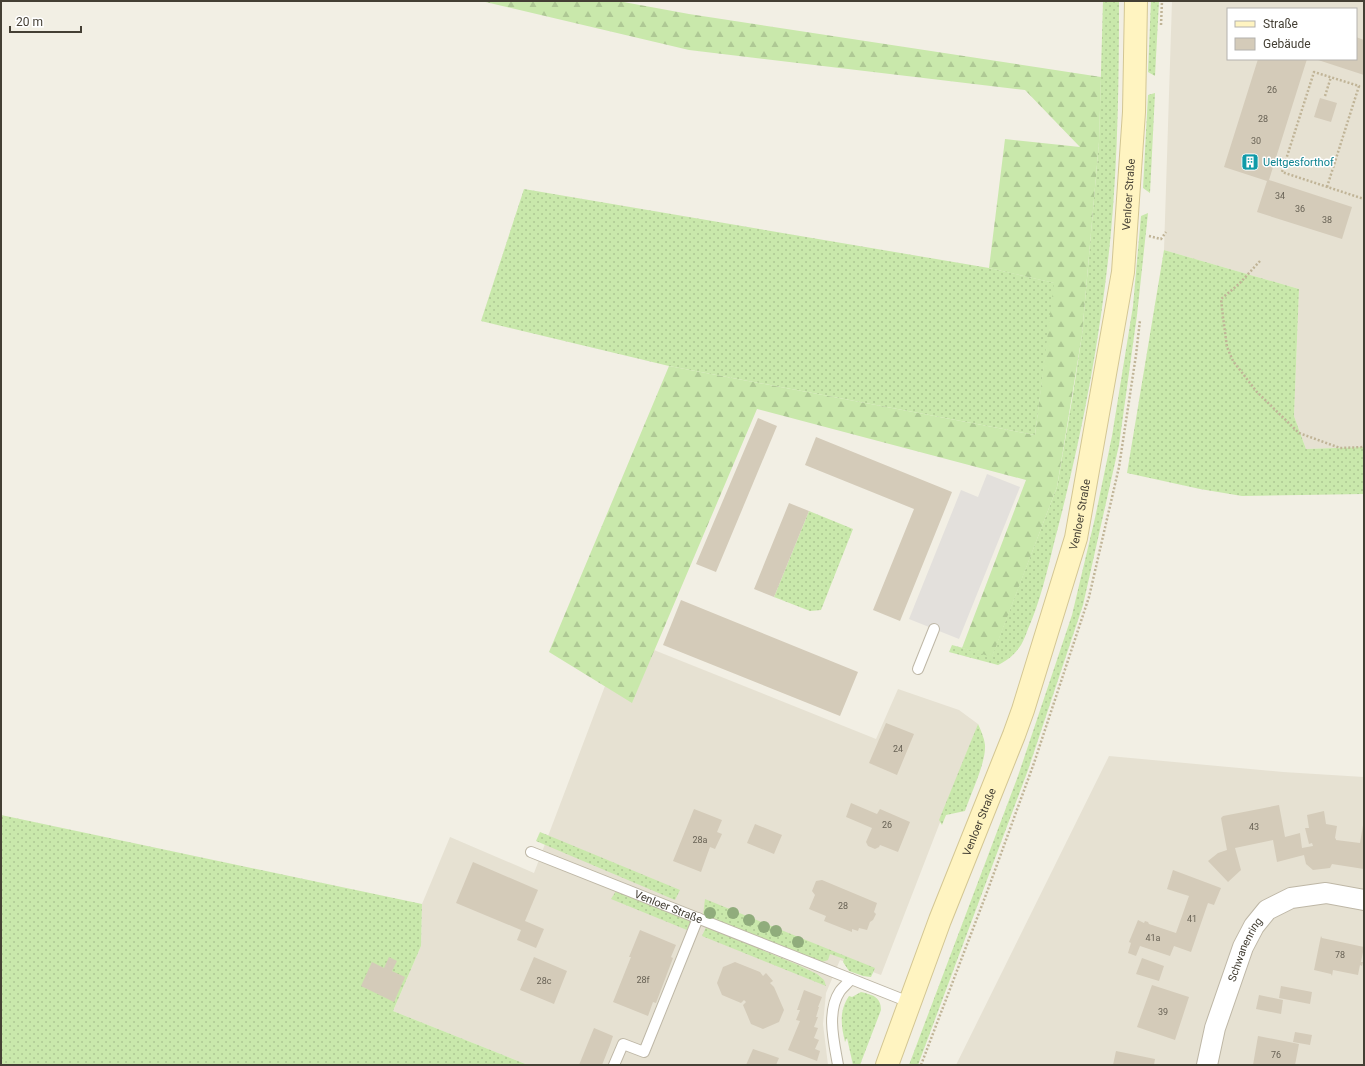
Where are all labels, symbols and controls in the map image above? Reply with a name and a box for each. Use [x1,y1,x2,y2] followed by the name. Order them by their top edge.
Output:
[10,8,81,34] scale bar
[1227,8,1357,60] legend
[16,15,43,29] text: 20 m
[1263,17,1298,31] text: Straße
[1263,37,1311,51] text: Gebäude
[1267,85,1277,95] house number: 26
[1258,114,1268,124] house number: 28
[1251,136,1261,146] house number: 30
[1240,152,1260,172] building icon: Ueltgesforthof
[1263,156,1334,169] place label: Ueltgesforthof
[1120,158,1138,231] street label: Venloer Straße
[1275,191,1285,201] house number: 34
[1295,204,1305,214] house number: 36
[1322,215,1332,225] house number: 38
[1067,478,1093,552] street label: Venloer Straße
[893,744,903,754] house number: 24
[960,786,999,858] street label: Venloer Straße
[882,820,892,830] house number: 26
[1249,822,1259,832] house number: 43
[692,835,708,845] house number: 28a
[633,888,704,926] street label: Venloer Straße
[838,901,848,911] house number: 28
[1187,914,1197,924] house number: 41
[1225,915,1265,984] street label: Schwanenring
[1145,933,1161,943] house number: 41a
[1335,950,1345,960] house number: 78
[636,975,650,985] house number: 28f
[537,976,552,986] house number: 28c
[1158,1007,1168,1017] house number: 39
[1271,1050,1281,1060] house number: 76

